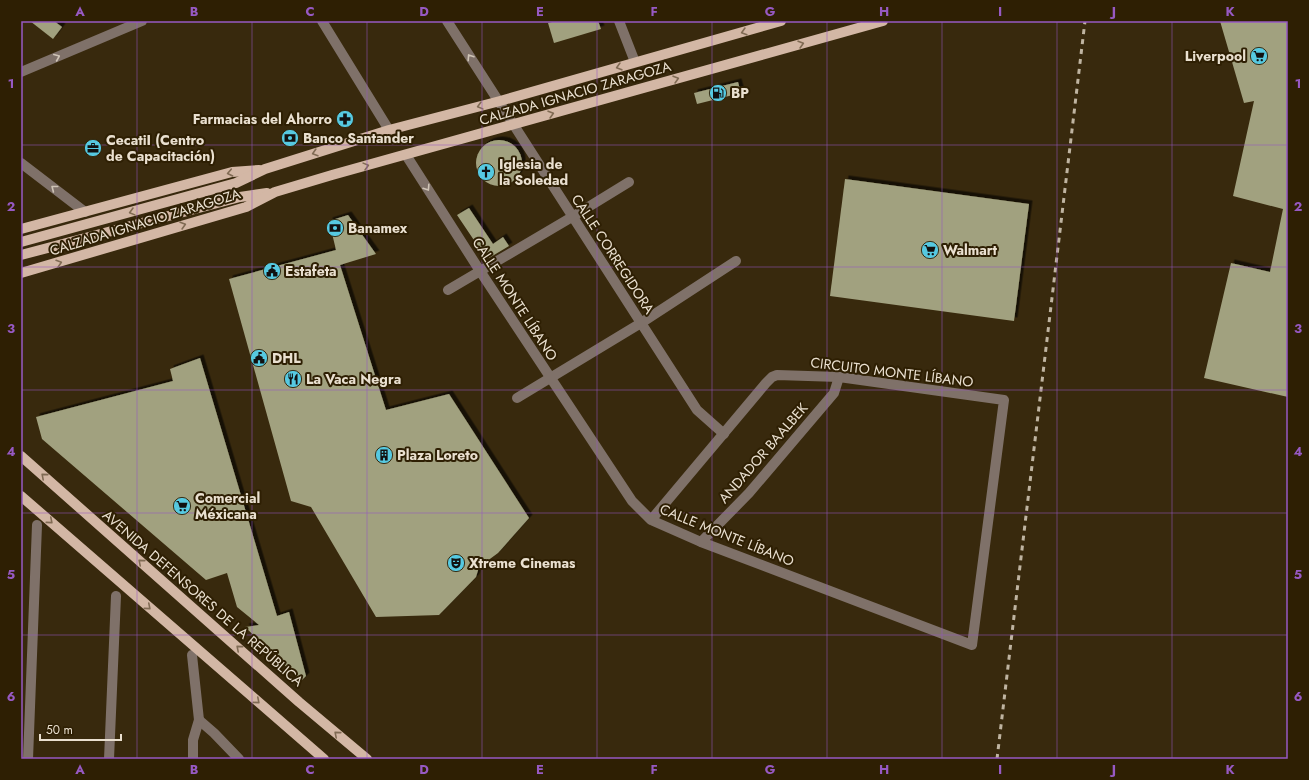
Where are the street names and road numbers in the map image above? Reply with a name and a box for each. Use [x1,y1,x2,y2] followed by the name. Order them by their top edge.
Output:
[477,56,674,130] street label: CALZADA IGNACIO ZARAGOZA
[47,183,244,261] street label: CALZADA IGNACIO ZARAGOZA
[567,190,660,318] street label: CALLE CORREGIDORA
[468,233,562,365] street label: CALLE MONTE LÍBANO
[809,352,975,392] street label: CIRCUITO MONTE LÍBANO
[714,398,812,508] street label: ANDADOR BAALBEK
[657,499,797,571] street label: CALLE MONTE LÍBANO
[98,505,308,691] street label: AVENIDA DEFENSORES DE LA REPÚBLICA

